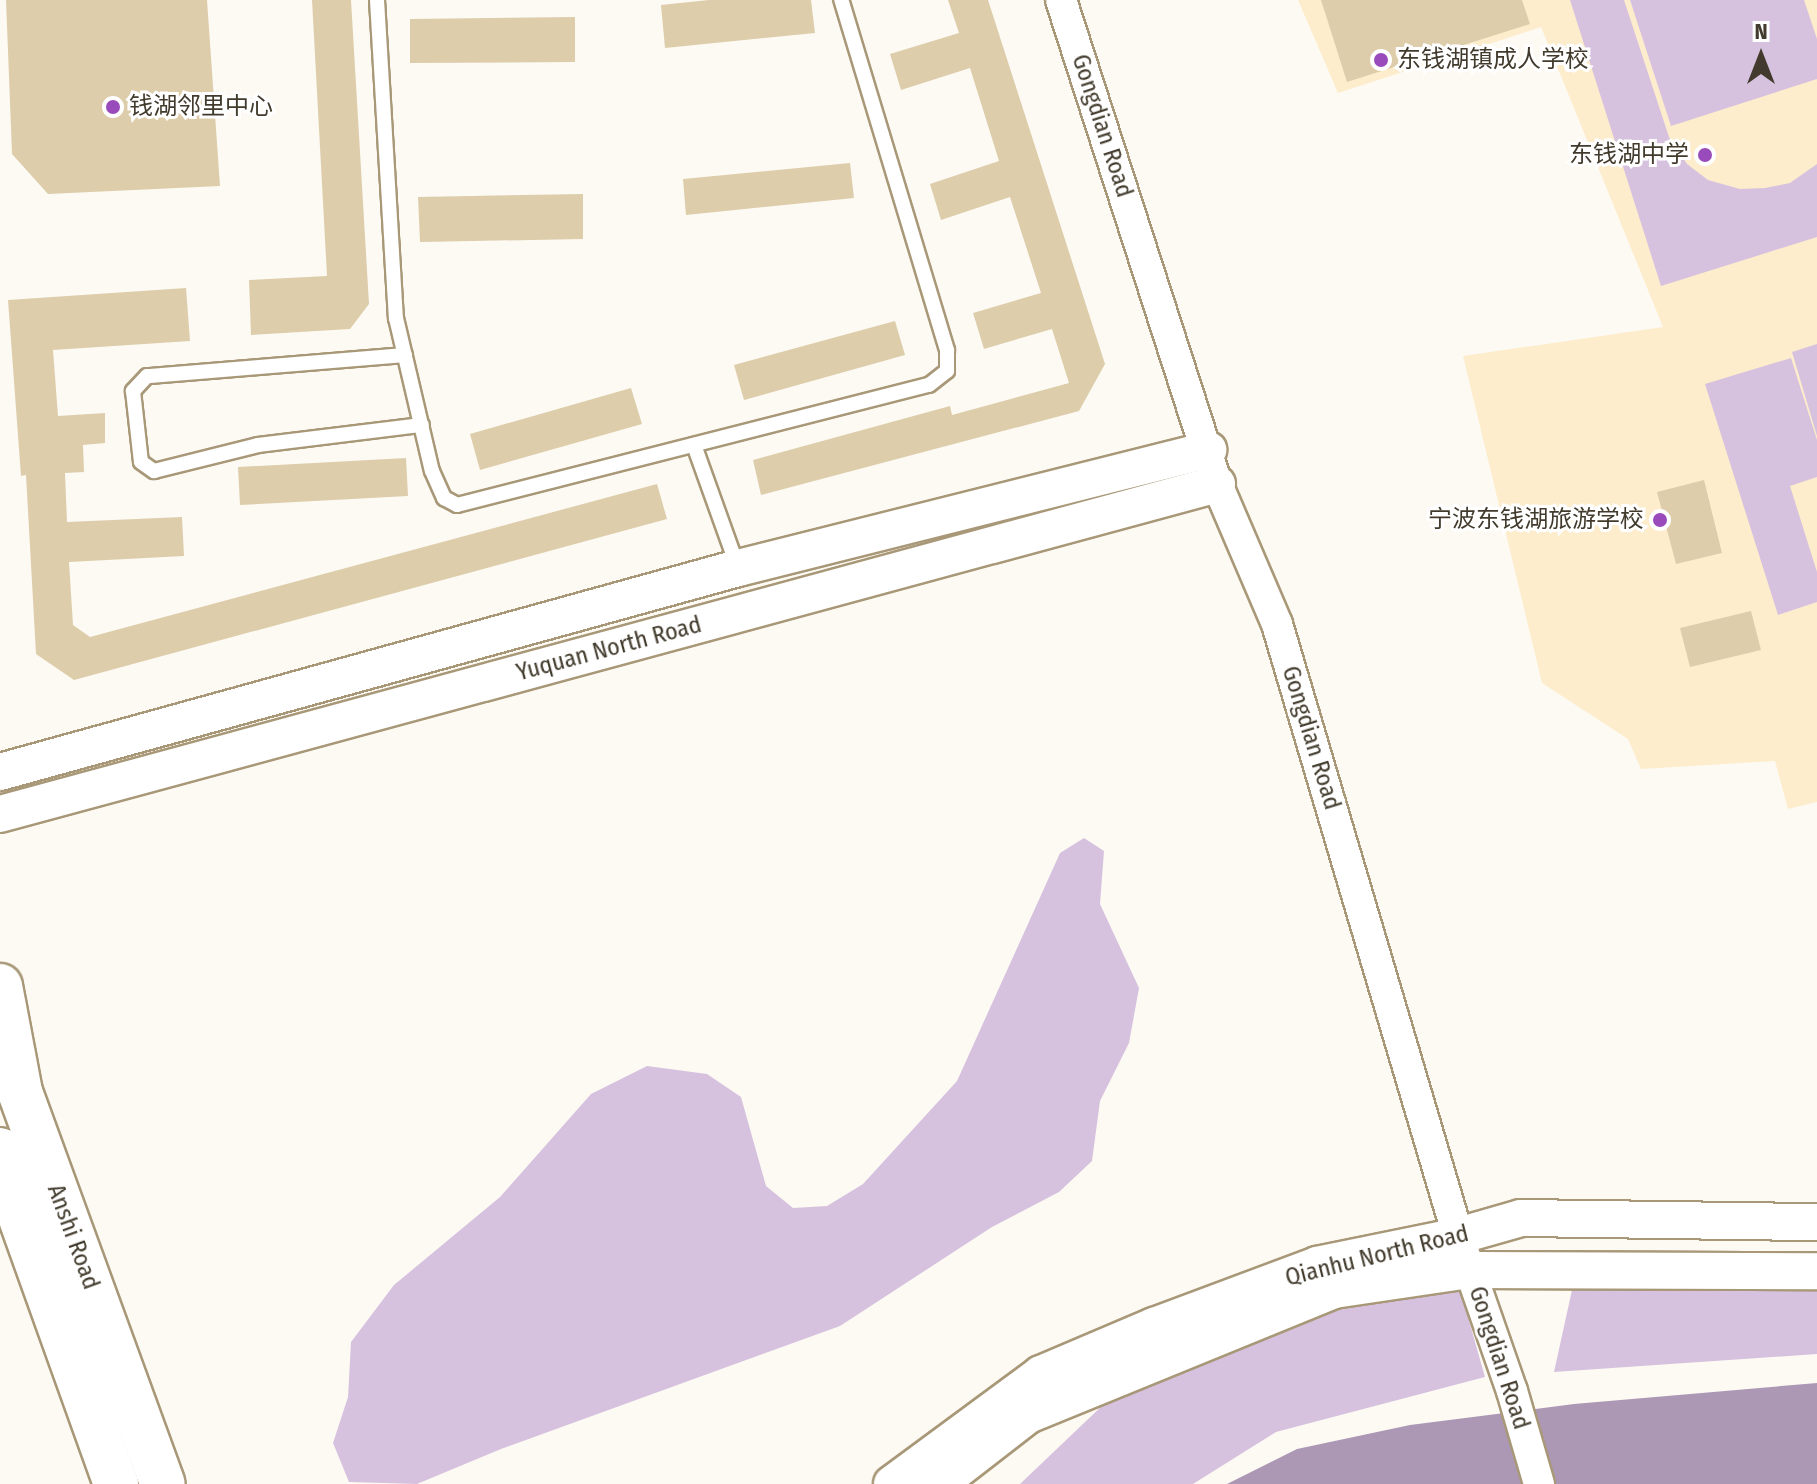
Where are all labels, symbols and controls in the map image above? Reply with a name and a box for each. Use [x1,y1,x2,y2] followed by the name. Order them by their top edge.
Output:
[1721,16,1801,96] north arrow
[1754,18,1768,45] text: N
[1397,46,1589,74] place label: 东钱湖镇成人学校
[1065,51,1139,201] street label: Gongdian Road
[1372,51,1390,69] marker: 东钱湖镇成人学校
[129,93,273,121] place label: 钱湖邻里中心
[104,98,122,116] marker: 钱湖邻里中心
[1569,141,1689,169] place label: 东钱湖中学
[1696,146,1714,164] marker: 东钱湖中学
[1428,506,1644,534] place label: 宁波东钱湖旅游学校
[1651,511,1669,529] marker: 宁波东钱湖旅游学校
[513,610,705,688] street label: Yuquan North Road
[1276,663,1346,813] street label: Gongdian Road
[41,1181,105,1293] street label: Anshi Road
[1282,1219,1472,1293] street label: Qianhu North Road
[1462,1283,1536,1433] street label: Gongdian Road

